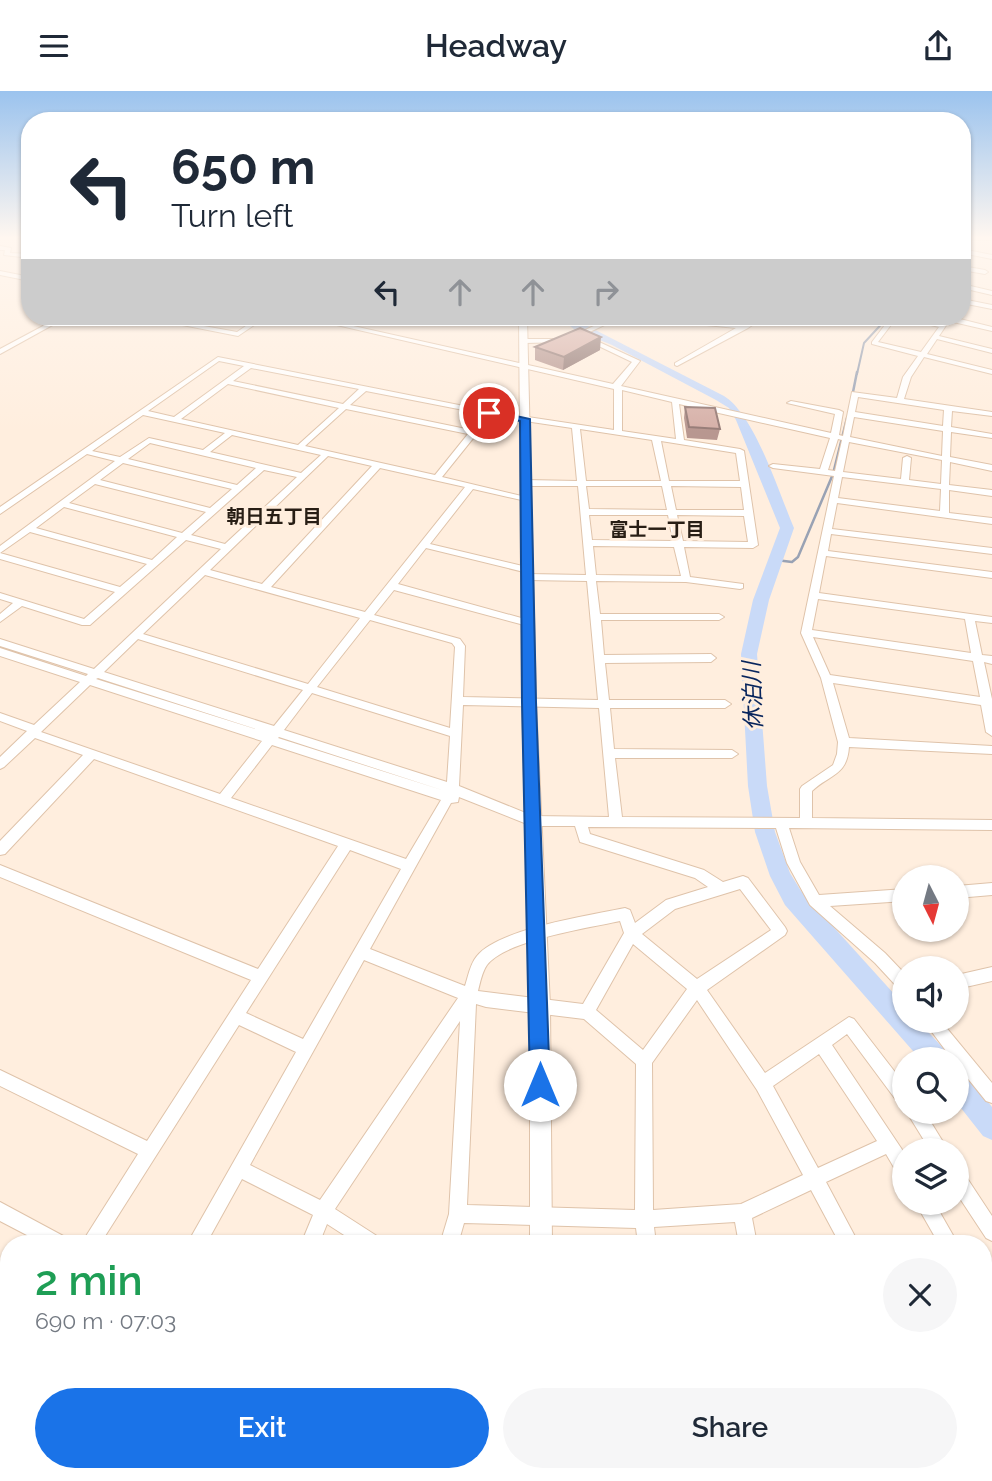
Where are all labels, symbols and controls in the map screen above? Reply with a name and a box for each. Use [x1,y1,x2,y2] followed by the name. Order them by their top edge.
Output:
[35,27,73,65] icon: menu
[425,27,567,64] text: Headway
[919,27,957,65] icon: share
[171,138,315,195] text: 650 m
[56,140,147,231] icon: left
[171,197,293,234] text: Turn left
[368,273,406,311] icon: left
[441,273,479,311] icon: ahead
[514,273,552,311] icon: ahead
[587,273,625,311] icon: right
[459,383,519,443] pin
[470,394,508,432] icon: arrive
[226,505,322,527] district label: 朝日五丁目
[609,518,705,540] district label: 富士一丁目
[737,658,767,731] water label: 休泊川
[892,865,970,941] north arrow
[892,865,969,1215] map controls
[892,956,969,1033] button: sound
[892,1047,969,1124] button: search
[503,1048,577,1122] position arrow
[892,1138,969,1215] button: layers
[35,1256,143,1305] text: 2 min
[883,1258,957,1332] button: close
[35,1307,176,1334] text: 690 m · 07:03
[35,1388,489,1468] button: Exit
[503,1388,957,1468] button: Share

